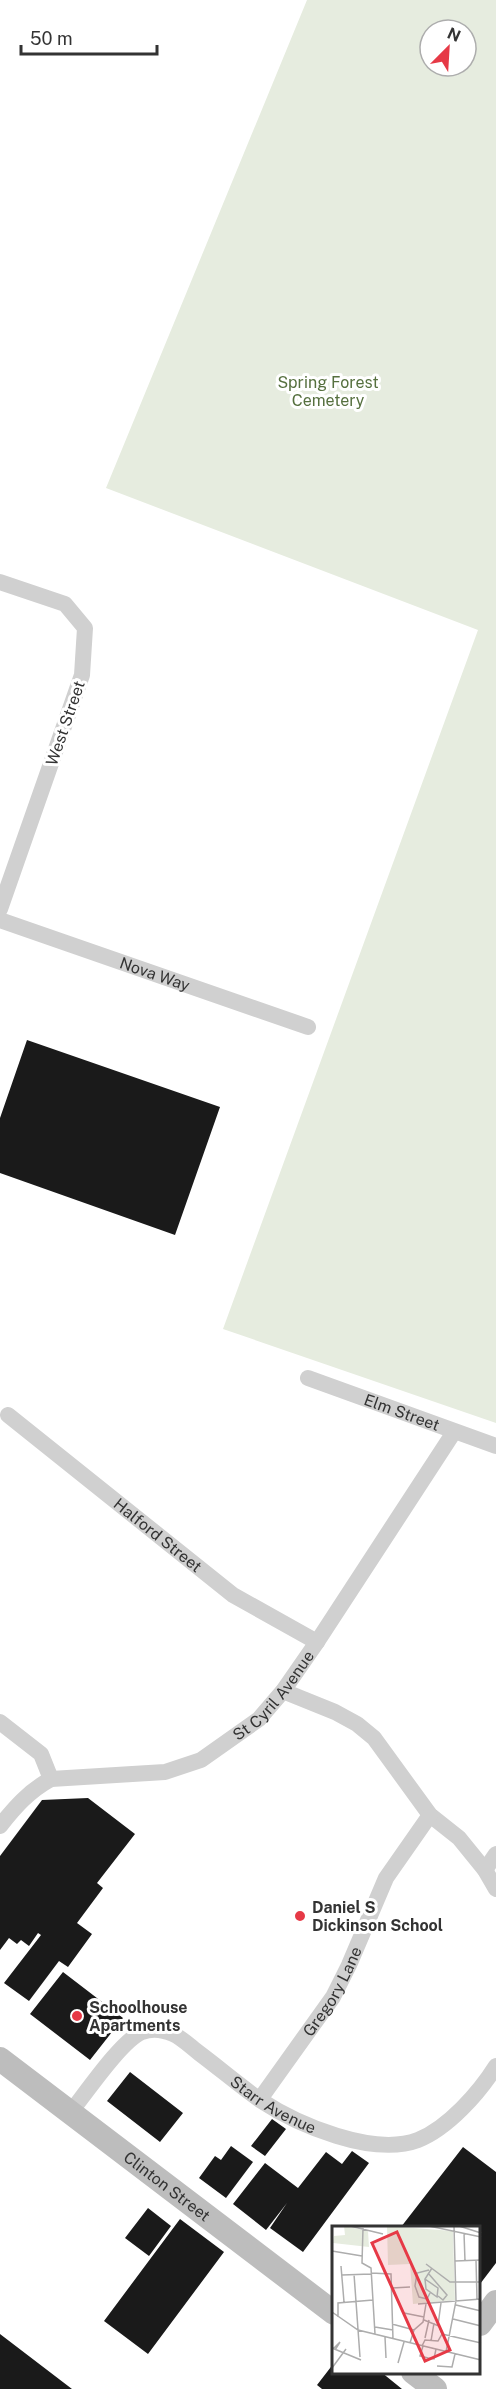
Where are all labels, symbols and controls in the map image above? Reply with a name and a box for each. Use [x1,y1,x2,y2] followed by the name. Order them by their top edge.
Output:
[21,18,158,56] scale bar
[418,18,478,78] north arrow
[444,24,463,46] text: N
[30,28,73,49] text: 50 m
[277,373,379,410] park label: Spring Forest Cemetery
[42,678,89,768] street label: West Street
[117,953,193,995] street label: Nova Way
[361,1390,442,1435] street label: Elm Street
[110,1494,205,1576] street label: Halford Street
[229,1647,318,1745] street label: St Cyril Avenue
[312,1898,443,1935] place label: Daniel S Dickinson School
[293,1909,307,1923] marker: Daniel S Dickinson School
[299,1944,366,2040] street label: Gregory Lane
[89,1998,188,2035] place label: Schoolhouse Apartments
[70,2009,84,2023] marker: Schoolhouse Apartments
[226,2072,319,2138] street label: Starr Avenue
[120,2148,214,2225] street label: Clinton Street
[332,2226,481,2374] inset map

